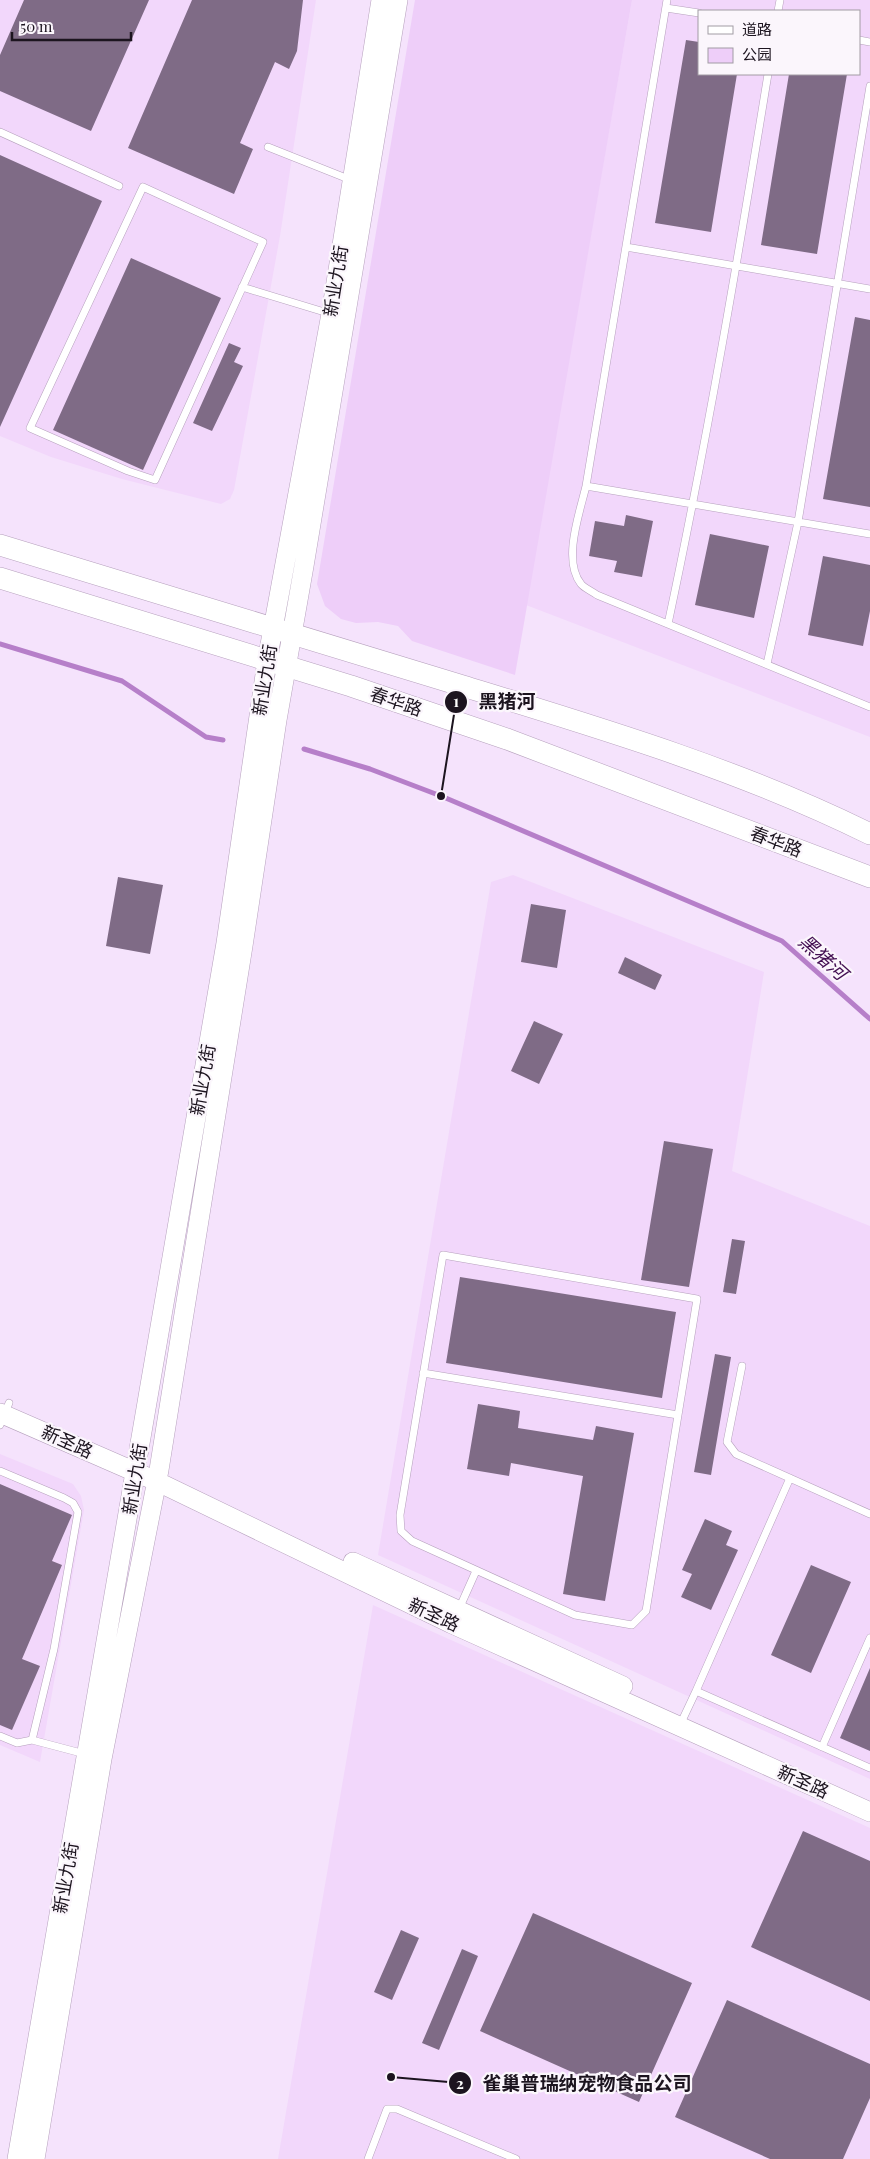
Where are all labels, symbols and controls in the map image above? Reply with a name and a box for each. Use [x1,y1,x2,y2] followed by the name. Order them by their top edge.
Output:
[12,10,131,42] scale bar
[698,10,860,75] legend
[20,16,53,36] text: 50 m
[742,19,772,39] text: 道路
[742,44,772,64] text: 公园
[318,243,352,318] street label: 新业九街
[247,642,281,717] street label: 新业九街
[367,681,426,721] street label: 春华路
[444,685,546,719] callout: 黑猪河
[478,687,536,713] text: 黑猪河
[453,691,459,711] text: 1
[747,820,806,862] street label: 春华路
[794,928,857,988] water label: 黑猪河
[184,1042,220,1117] street label: 新业九街
[38,1419,97,1463] street label: 新圣路
[117,1441,151,1516] street label: 新业九街
[405,1592,464,1636] street label: 新圣路
[774,1759,833,1803] street label: 新圣路
[47,1840,83,1915] street label: 新业九街
[448,2066,702,2100] callout: 雀巢普瑞纳宠物食品公司
[482,2069,692,2095] text: 雀巢普瑞纳宠物食品公司
[456,2073,464,2093] text: 2

